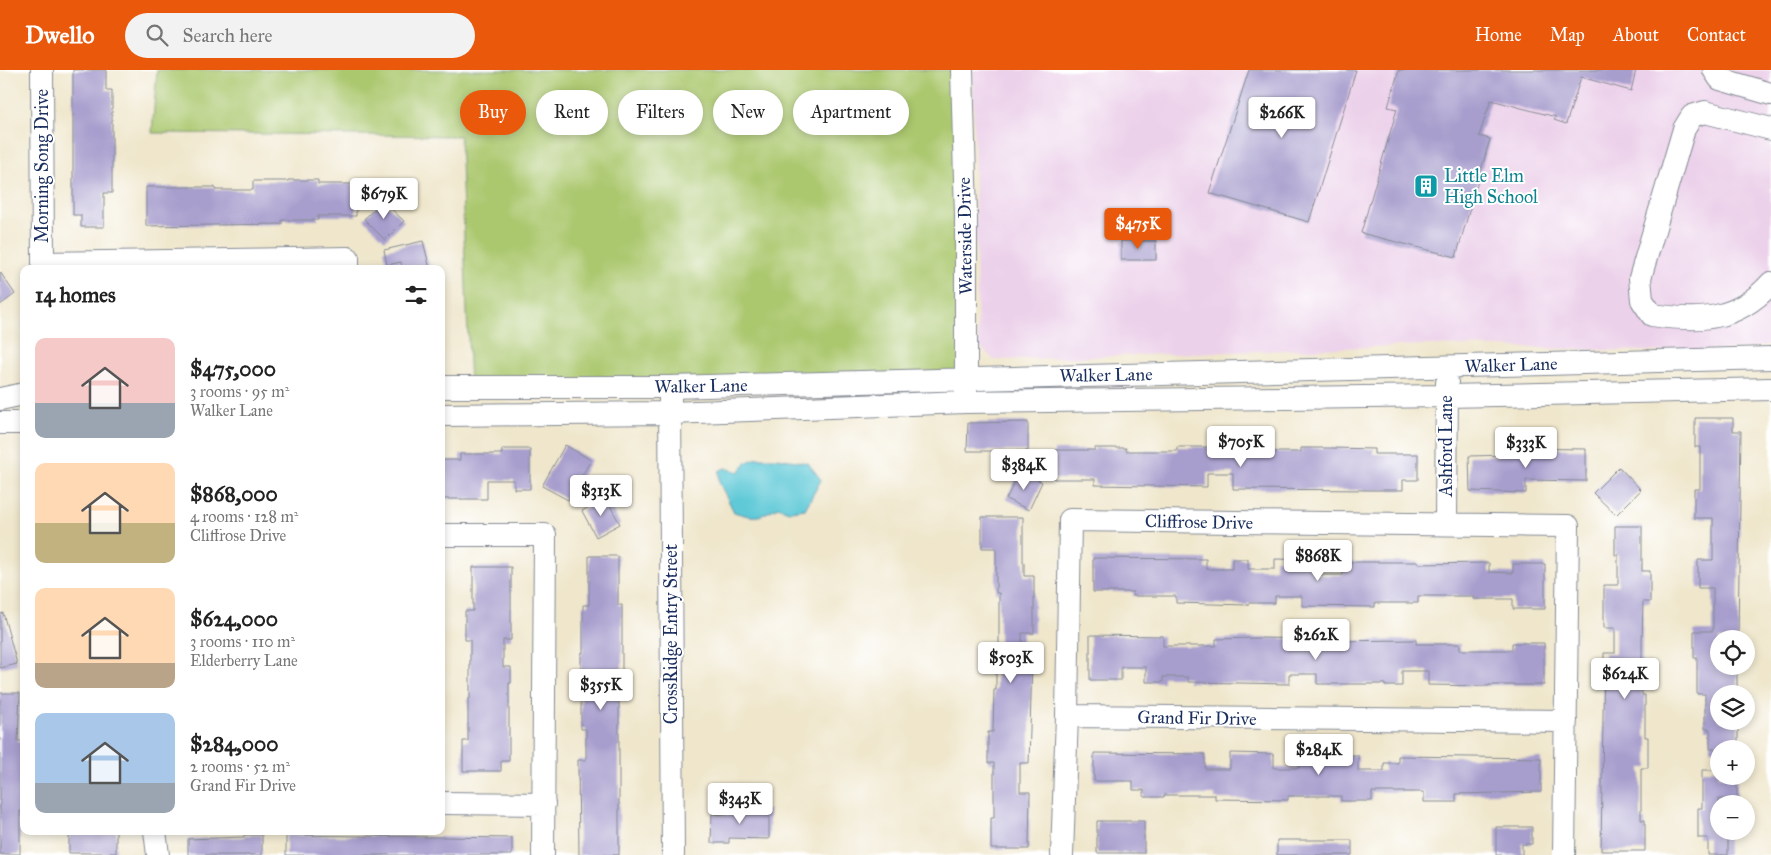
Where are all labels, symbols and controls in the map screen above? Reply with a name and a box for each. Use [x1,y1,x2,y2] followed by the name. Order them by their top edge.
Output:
[125,13,475,58] search box
[25,20,95,50] text: Dwello
[143,21,171,49] icon: search
[183,24,273,47] text: Search here
[1475,24,1522,46] text: Home
[1550,24,1585,46] text: Map
[1613,24,1659,46] text: About
[1687,24,1746,46] text: Contact
[31,89,54,243] street label: Morning Song Drive
[460,90,526,135] chip: Buy
[536,90,608,135] chip: Rent
[618,90,703,135] chip: Filters
[713,90,783,135] chip: New
[793,90,909,135] chip: Apartment
[1247,97,1317,139] pin: $266K
[1259,103,1305,122] text: $266K
[1444,165,1538,209] place label: Little Elm High School
[1413,173,1439,199] building icon: Little Elm High School
[953,177,977,295] street label: Waterside Drive
[349,178,419,220] pin: $679K
[361,184,407,203] text: $679K
[1103,208,1173,250] pin: $475K
[1115,214,1161,233] text: $475K
[402,281,430,309] icon: filters
[35,282,116,308] text: 14 homes
[1464,352,1558,378] street label: Walker Lane
[190,356,276,382] text: $475,000
[75,358,135,418] icon: home
[1059,363,1153,387] street label: Walker Lane
[654,374,748,398] street label: Walker Lane
[190,382,289,401] text: 3 rooms · 95 m²
[1435,395,1457,498] street label: Ashford Lane
[190,401,273,420] text: Walker Lane
[1206,426,1276,468] pin: $705K
[1491,426,1561,469] pin: $333K
[1218,432,1264,451] text: $705K
[1506,433,1546,452] text: $333K
[989,448,1059,491] pin: $384K
[1002,455,1046,474] text: $384K
[566,474,636,517] pin: $313K
[190,481,278,507] text: $868,000
[581,481,621,500] text: $313K
[75,483,135,543] icon: home
[190,507,299,526] text: 4 rooms · 128 m²
[1145,510,1253,534] street label: Cliffrose Drive
[190,526,286,545] text: Cliffrose Drive
[1283,540,1353,582] pin: $868K
[660,543,683,724] street label: CrossRidge Entry Street
[1295,546,1341,565] text: $868K
[190,606,278,632] text: $624,000
[75,608,135,668] icon: home
[1281,618,1351,661] pin: $262K
[1294,625,1338,644] text: $262K
[1710,630,1755,840] map controls
[1710,630,1755,675] button: locate
[190,632,295,651] text: 3 rooms · 110 m²
[976,642,1046,684] pin: $503K
[989,648,1033,667] text: $503K
[190,651,298,670] text: Elderberry Lane
[1590,658,1660,700] pin: $624K
[1602,664,1648,683] text: $624K
[566,668,636,711] pin: $355K
[580,675,622,694] text: $355K
[1710,685,1755,730] button: layers
[1137,706,1257,730] street label: Grand Fir Drive
[190,731,278,757] text: $284,000
[75,733,135,793] icon: home
[1284,734,1354,776] pin: $284K
[1296,740,1342,759] text: $284K
[1710,740,1755,785] button: +
[190,757,290,776] text: 2 rooms · 52 m²
[190,776,296,795] text: Grand Fir Drive
[705,782,775,825] pin: $343K
[719,789,761,808] text: $343K
[1710,795,1755,840] button: −

